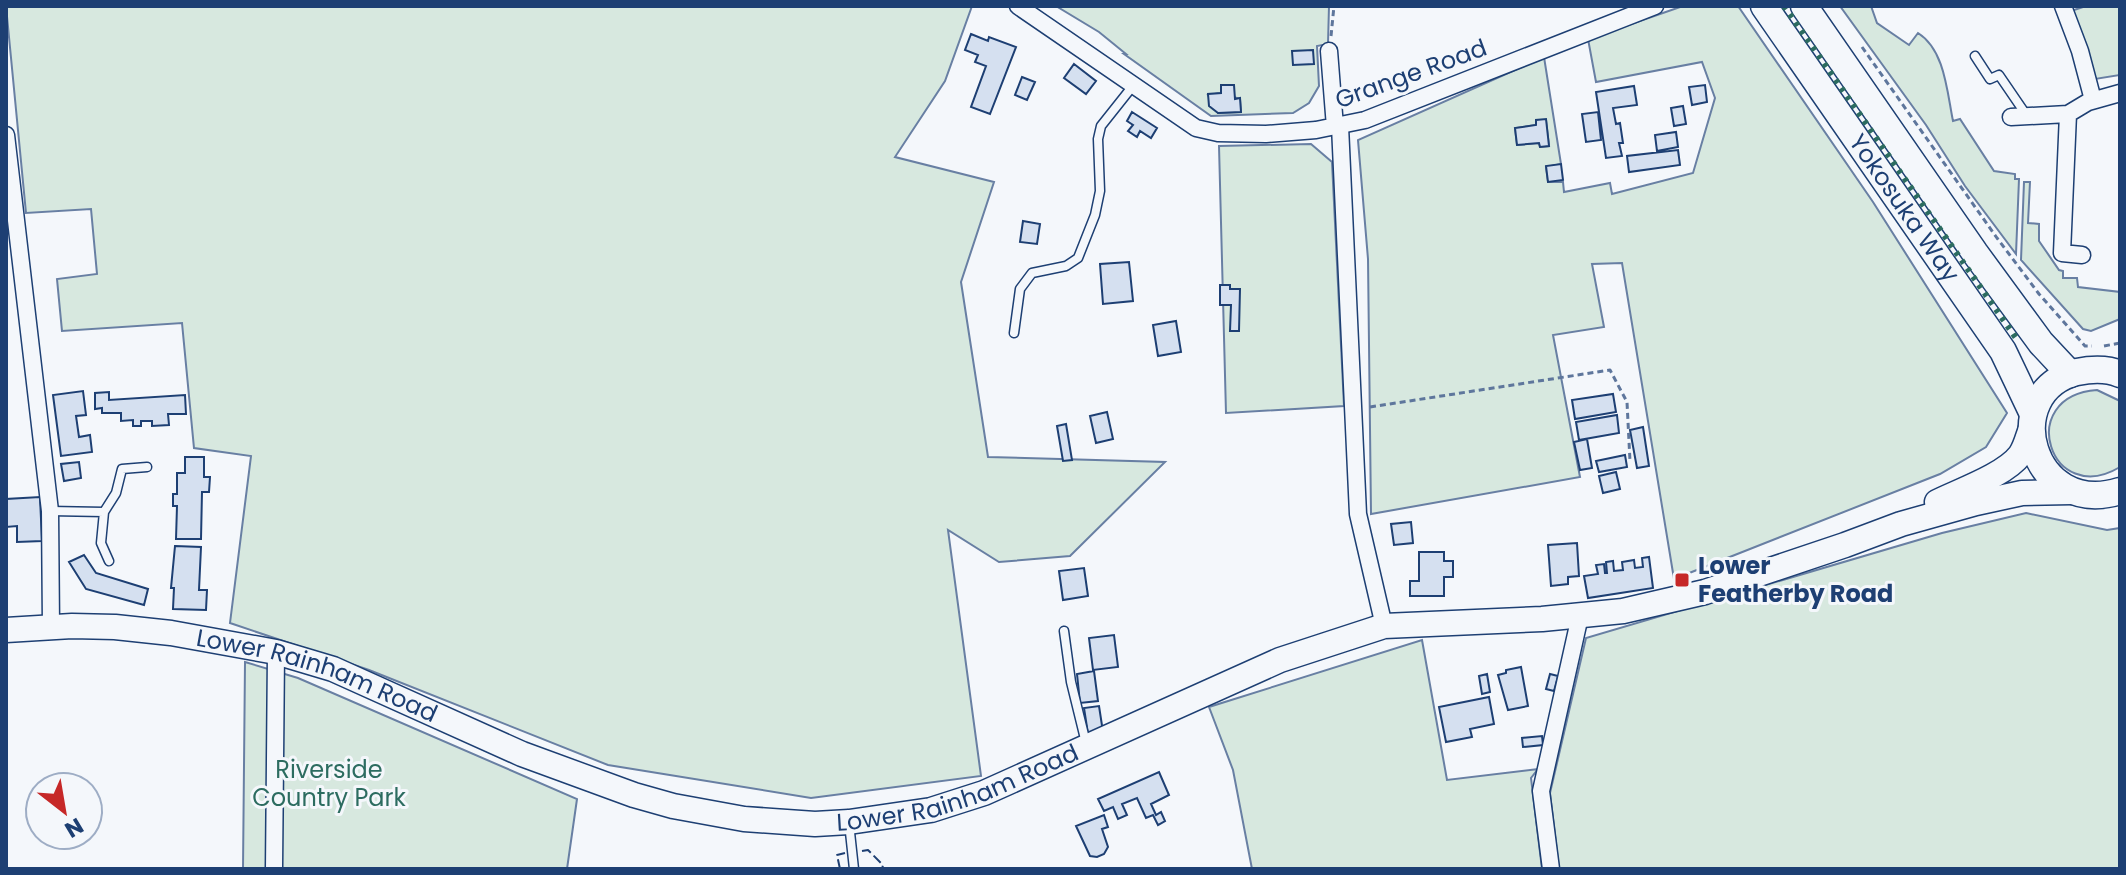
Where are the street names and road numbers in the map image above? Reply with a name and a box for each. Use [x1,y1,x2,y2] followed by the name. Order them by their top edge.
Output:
[1330,31,1491,116] street label: Grange Road
[1842,127,1968,289] street label: Yokosuka Way
[194,621,443,730] street label: Lower Rainham Road
[835,736,1084,839] street label: Lower Rainham Road

